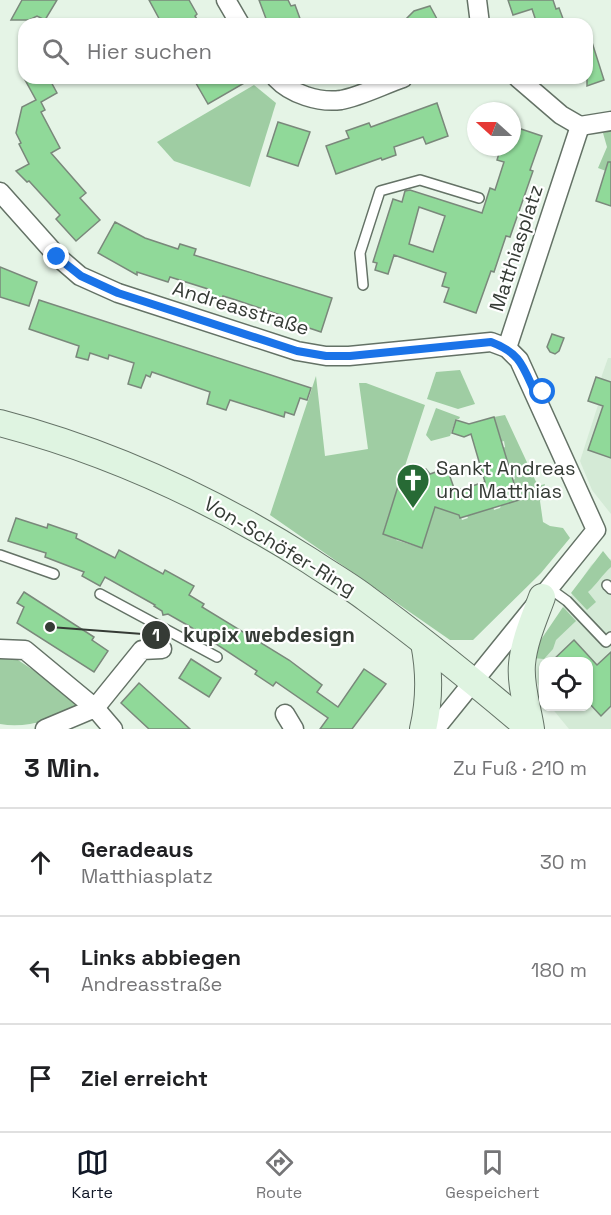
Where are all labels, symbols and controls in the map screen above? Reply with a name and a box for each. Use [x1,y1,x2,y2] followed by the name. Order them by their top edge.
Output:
[18,18,593,84] search box
[39,35,72,68] icon: search
[87,37,212,65] text: Hier suchen
[467,102,521,156] north arrow
[483,181,549,315] street label: Matthiasplatz
[43,243,69,269] route end
[170,275,312,341] street label: Andreasstraße
[529,378,555,404] route start
[436,455,576,504] place label: Sankt Andreas und Matthias
[395,462,431,509] church icon: Sankt Andreas und Matthias
[199,490,361,602] street label: Von-Schöfer-Ring
[141,615,367,654] callout: kupix webdesign
[183,621,355,648] text: kupix webdesign
[152,623,160,646] text: 1
[539,657,593,711] map controls
[539,657,593,711] button: locate
[24,751,100,785] text: 3 Min.
[453,755,587,781] text: Zu Fuß · 210 m
[81,835,193,863] text: Geradeaus
[24,846,57,879] icon: ahead
[540,849,587,875] text: 30 m
[81,863,213,889] text: Matthiasplatz
[81,943,241,971] text: Links abbiegen
[24,954,57,987] icon: left
[531,957,587,983] text: 180 m
[81,971,222,997] text: Andreasstraße
[24,1062,57,1095] icon: arrive
[81,1064,208,1092] text: Ziel erreicht
[71,1146,113,1203] tab: Karte
[256,1146,302,1203] tab: Route
[445,1146,540,1203] tab: Gespeichert

